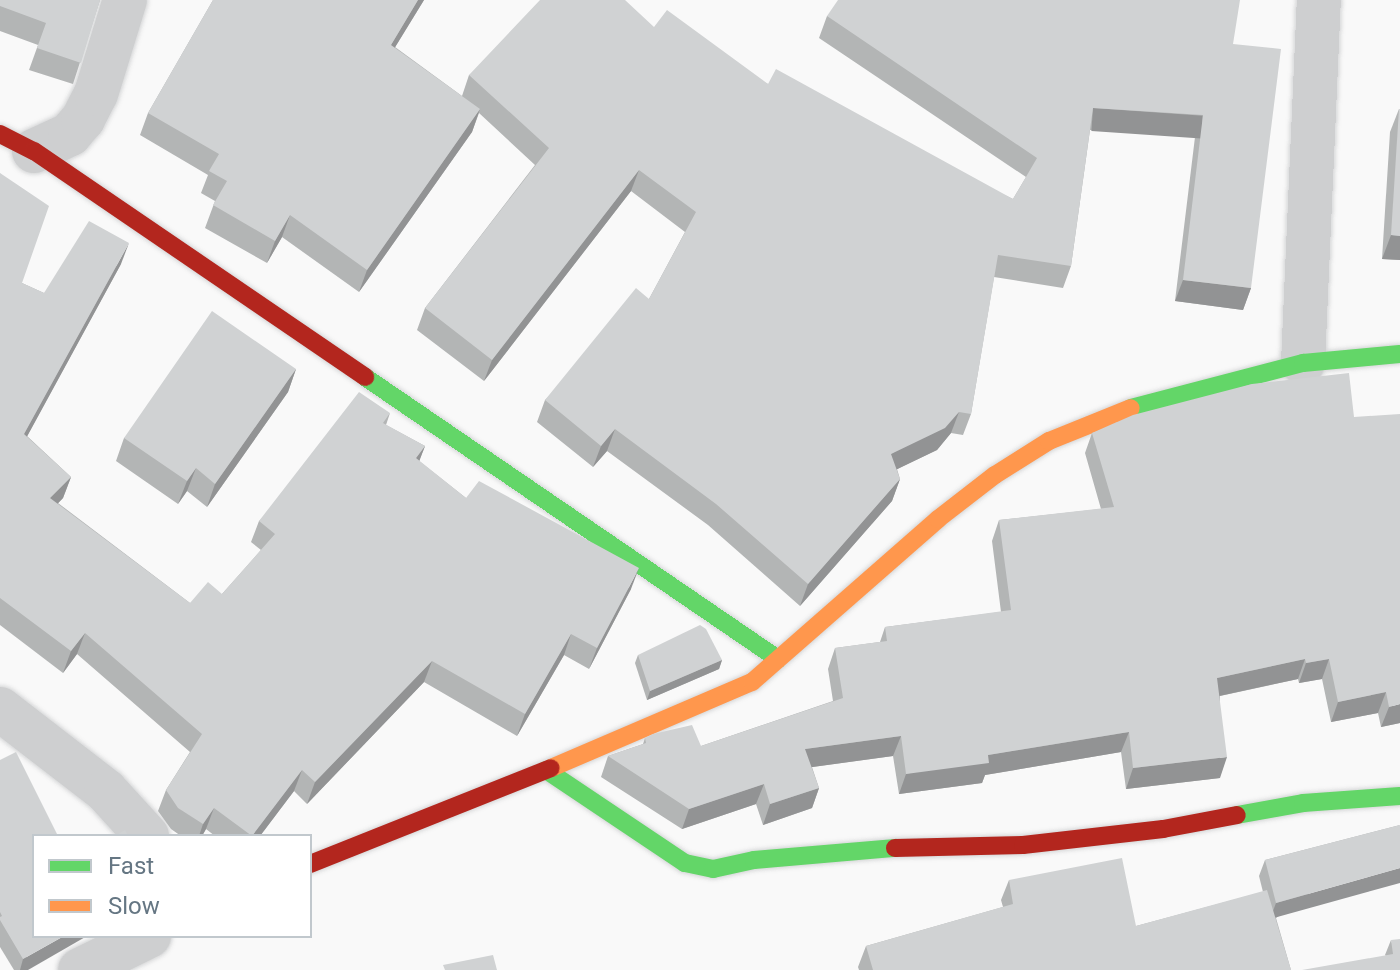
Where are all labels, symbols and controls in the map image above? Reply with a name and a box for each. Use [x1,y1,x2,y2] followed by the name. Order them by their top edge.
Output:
[32,834,312,938] legend
[108,852,154,880] text: Fast
[108,892,160,920] text: Slow

